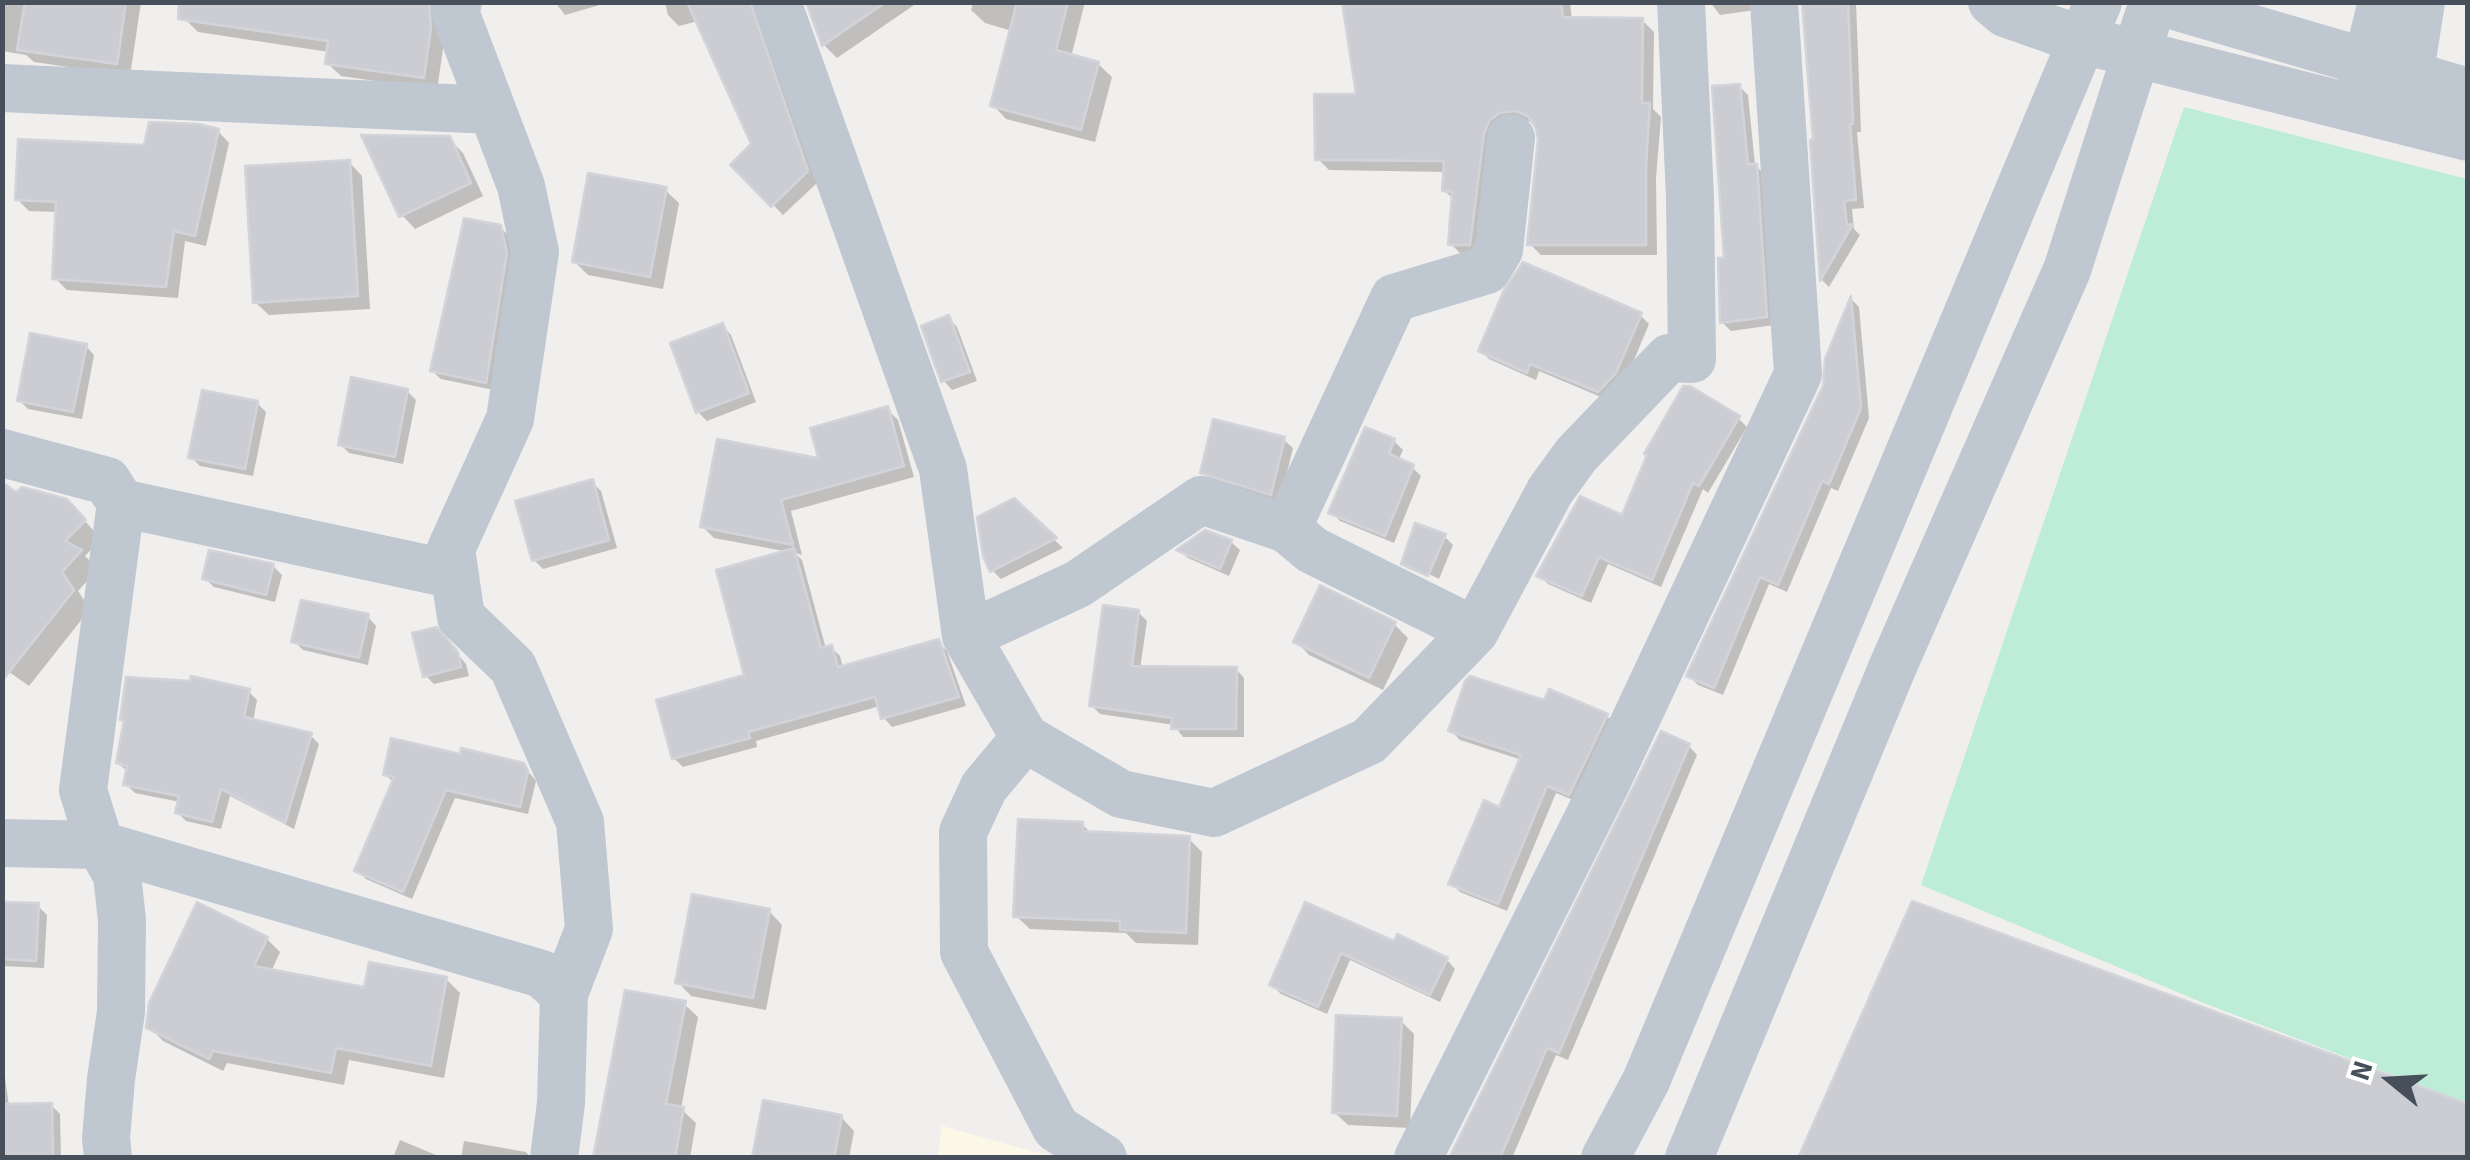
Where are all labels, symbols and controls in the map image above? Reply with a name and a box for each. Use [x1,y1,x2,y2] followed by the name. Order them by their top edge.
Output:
[2340,1030,2440,1130] north arrow
[2340,1056,2383,1086] text: N

